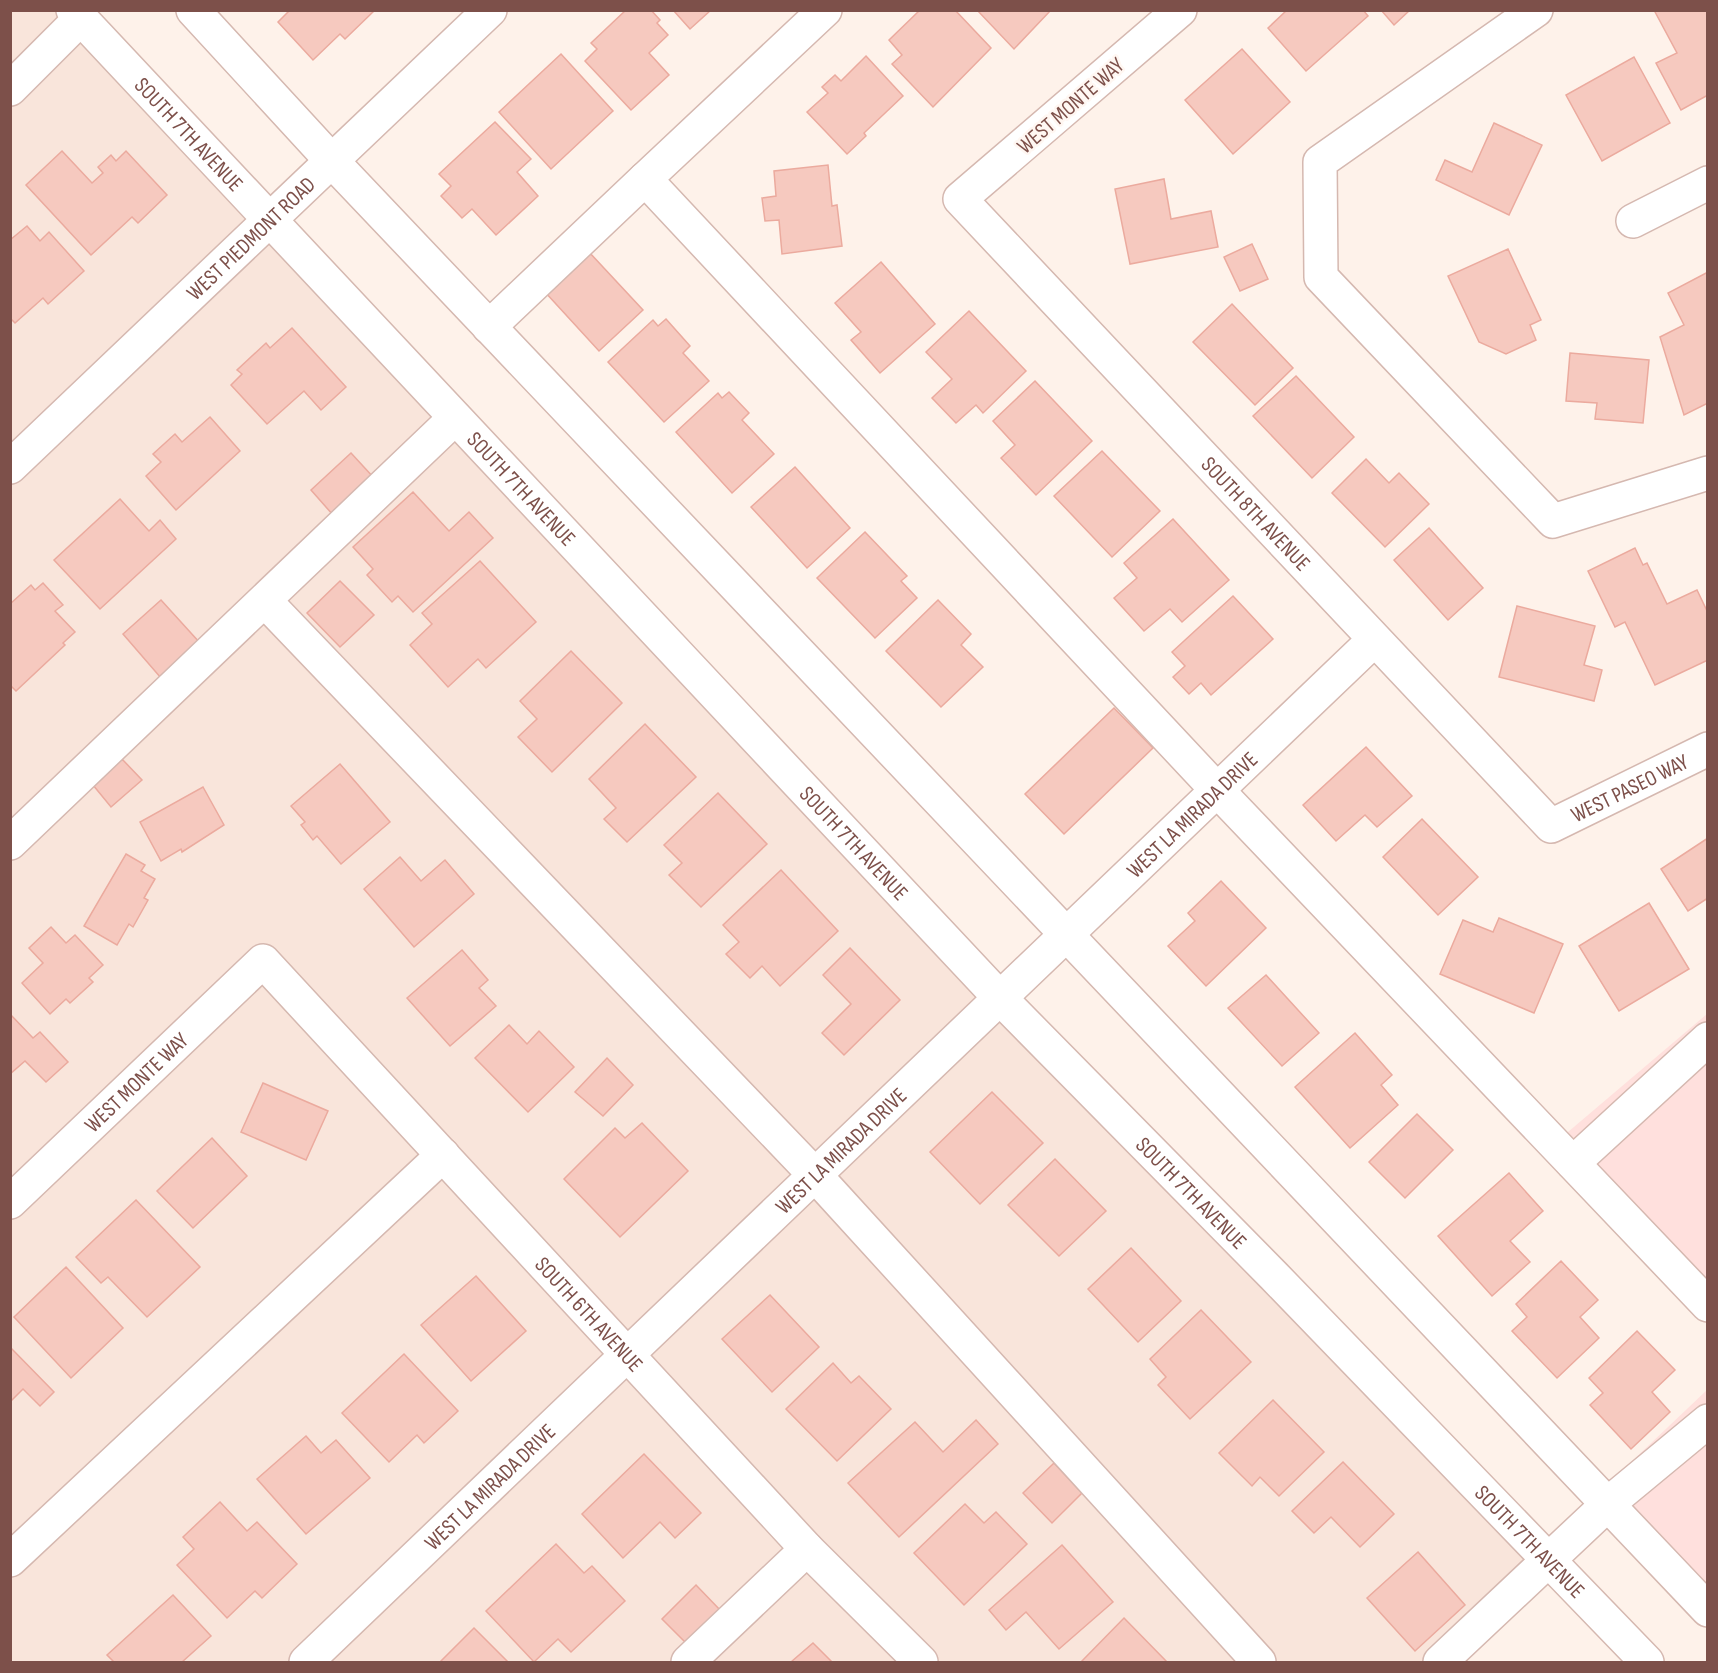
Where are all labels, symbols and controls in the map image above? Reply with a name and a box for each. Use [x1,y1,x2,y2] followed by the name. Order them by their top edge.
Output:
[1012,52,1130,160] street label: WEST MONTE WAY
[128,72,248,198] street label: SOUTH 7TH AVENUE
[182,172,321,307] street label: WEST PIEDMONT ROAD
[461,427,581,552] street label: SOUTH 7TH AVENUE
[1195,452,1315,577] street label: SOUTH 8TH AVENUE
[1122,746,1264,884] street label: WEST LA MIRADA DRIVE
[1567,749,1693,829] street label: WEST PASEO WAY
[793,781,913,907] street label: SOUTH 7TH AVENUE
[79,1027,195,1139] street label: WEST MONTE WAY
[770,1083,913,1220] street label: WEST LA MIRADA DRIVE
[1130,1132,1252,1255] street label: SOUTH 7TH AVENUE
[529,1252,648,1378] street label: SOUTH 6TH AVENUE
[419,1419,562,1556] street label: WEST LA MIRADA DRIVE
[1469,1480,1590,1604] street label: SOUTH 7TH AVENUE

